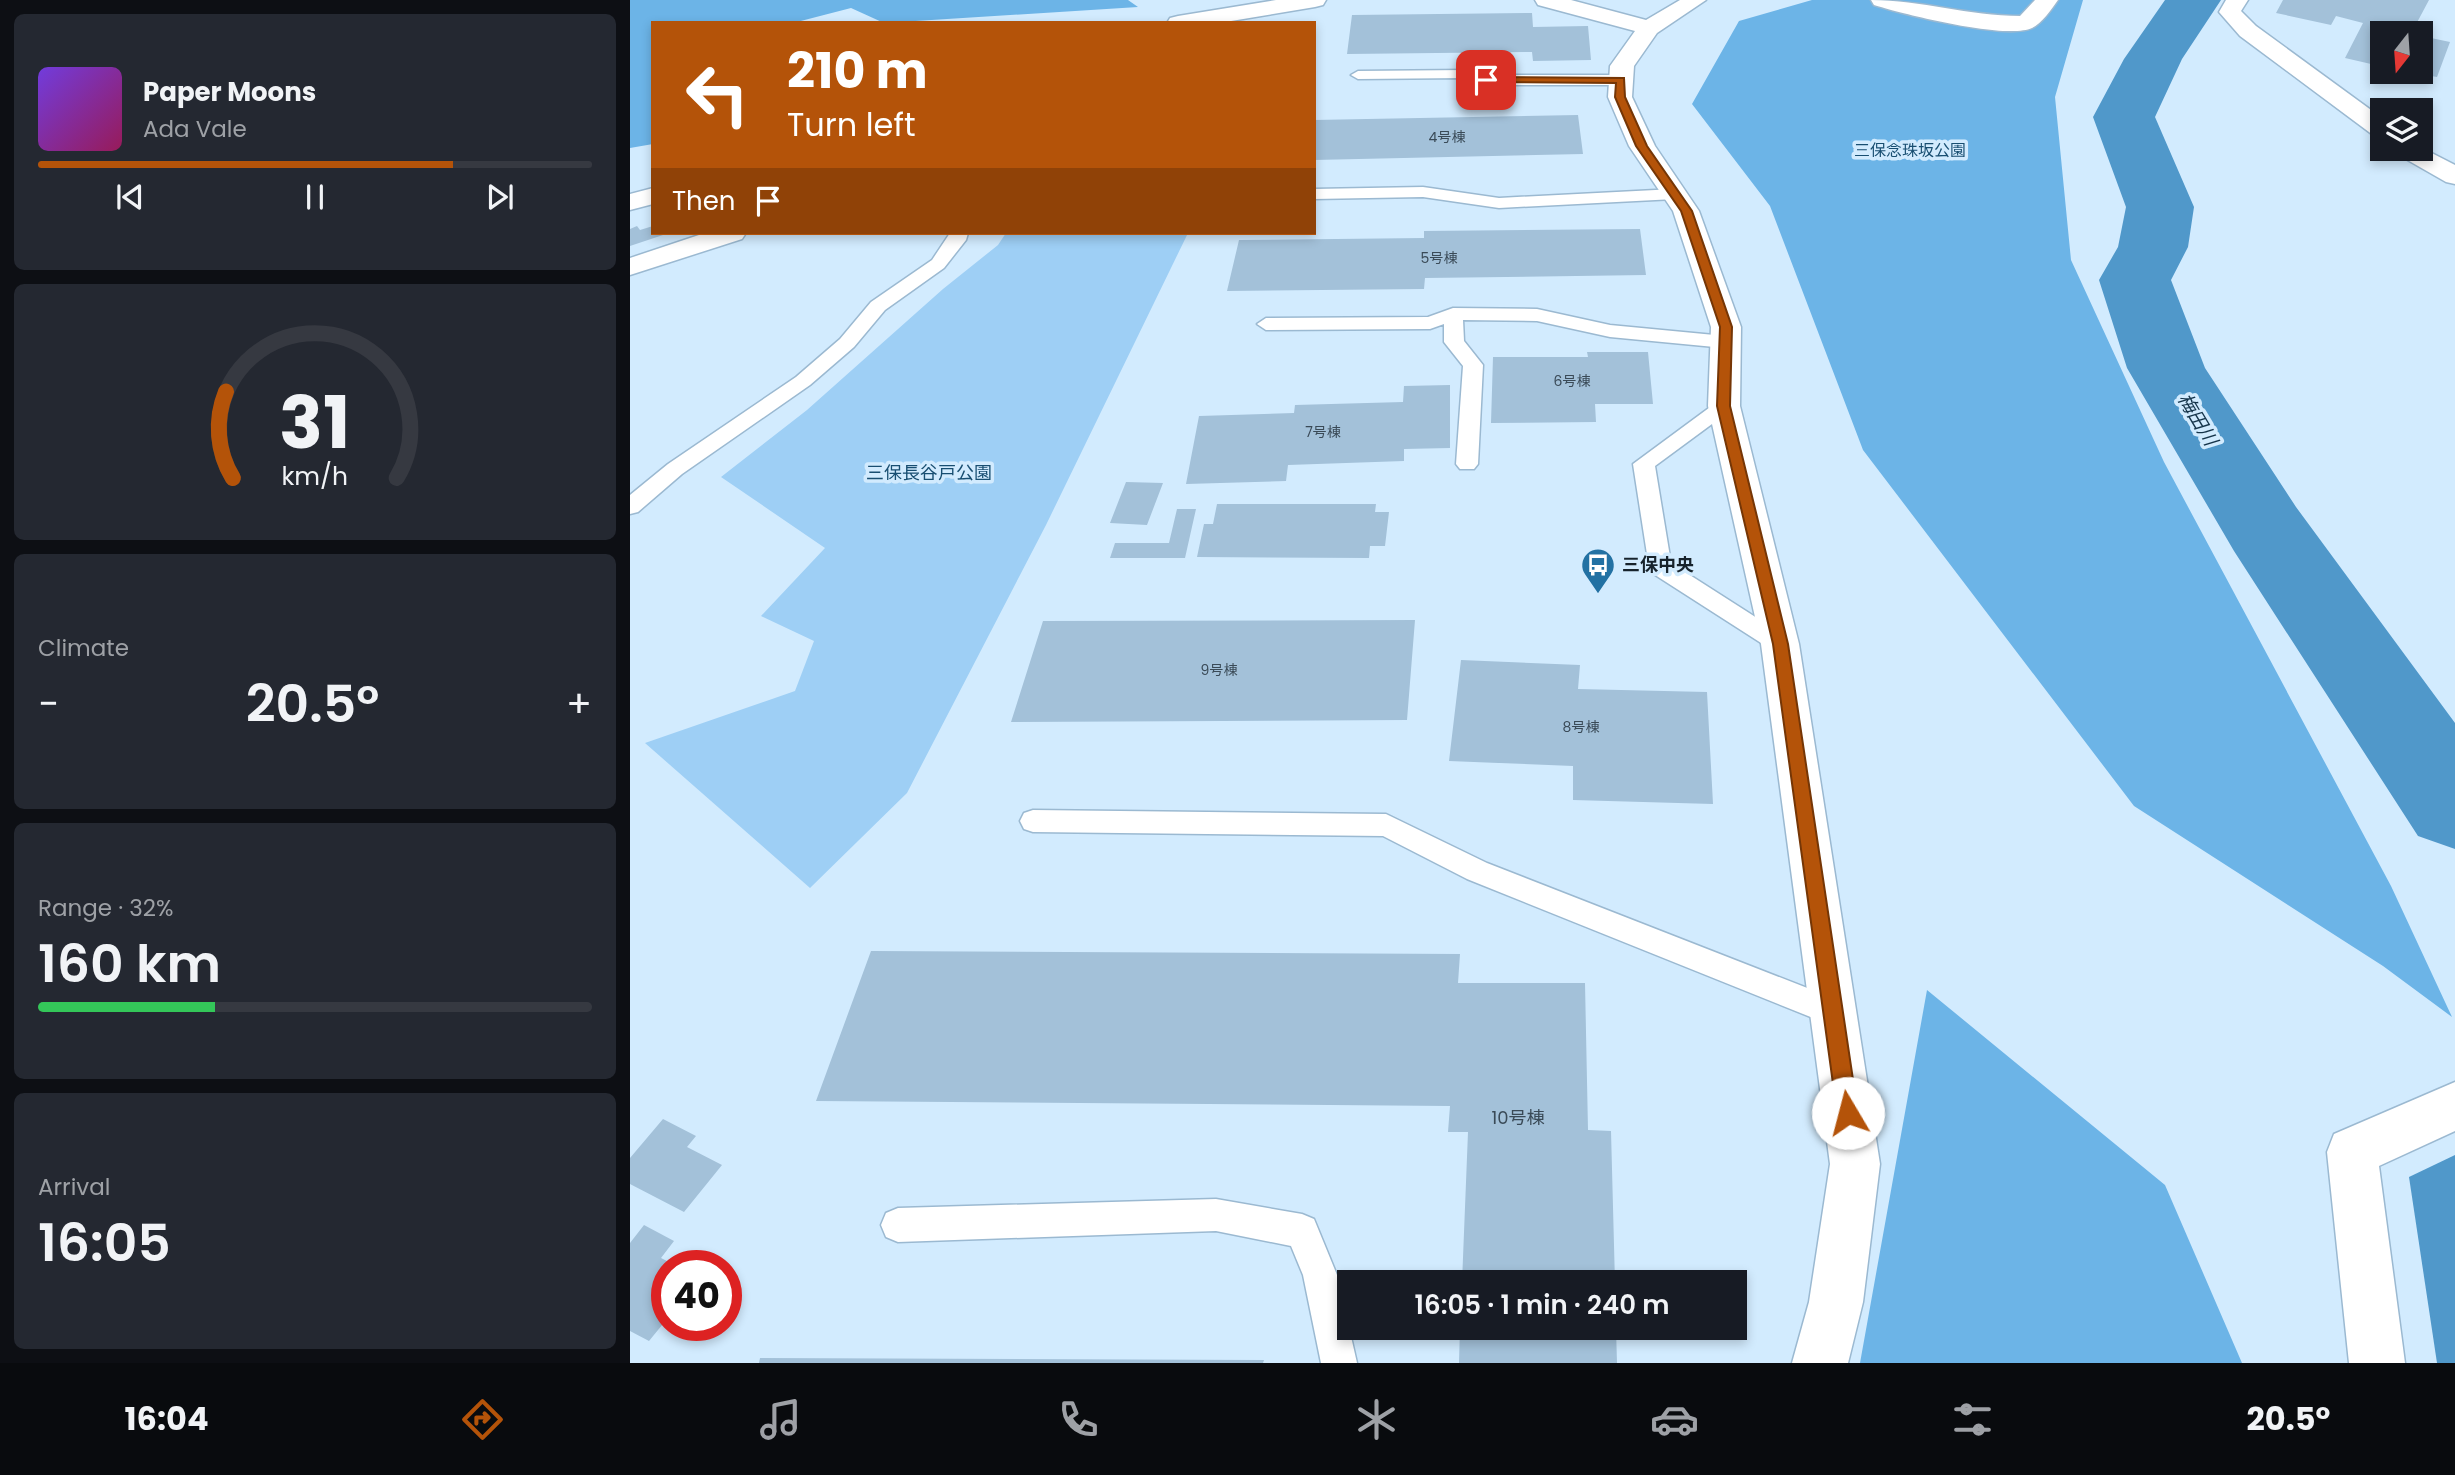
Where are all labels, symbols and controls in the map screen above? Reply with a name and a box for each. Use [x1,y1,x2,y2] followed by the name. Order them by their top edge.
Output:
[2370,21,2432,84] north arrow
[2370,21,2433,161] map controls
[787,37,928,105] text: 210 m
[672,49,763,140] icon: left
[1456,50,1516,110] pin
[1467,61,1505,99] icon: arrive
[143,74,316,110] text: Paper Moons
[2370,98,2433,161] button: layers
[787,102,916,147] text: Turn left
[143,113,247,145] text: Ada Vale
[1429,127,1465,147] house number: 4号棟
[1854,139,1966,162] park label: 三保念珠坂公園
[111,178,149,216] icon: previous
[296,178,334,216] icon: pause
[481,178,519,216] icon: next
[749,182,787,220] icon: arrive
[672,183,735,219] text: Then
[1421,248,1457,268] house number: 5号棟
[1554,371,1590,391] house number: 6号棟
[279,372,351,473] text: 31
[2171,388,2225,452] water label: 梅田川
[1305,422,1341,442] house number: 7号棟
[282,458,348,493] text: km/h
[866,460,992,485] park label: 三保長谷戸公園
[1579,546,1617,595] bus stop icon: 三保中央
[1622,552,1694,577] place label: 三保中央
[38,632,129,664] text: Climate
[1201,660,1237,680] house number: 9号棟
[246,667,379,740] text: 20.5°
[38,677,59,730] text: −
[566,677,592,730] text: +
[1563,717,1599,737] house number: 8号棟
[38,892,173,924] text: Range · 32%
[38,927,221,1000] text: 160 km
[1811,1076,1885,1150] position arrow
[1491,1105,1545,1130] house number: 10号棟
[38,1171,110,1203] text: Arrival
[38,1206,171,1279] text: 16:05
[651,1250,742,1341] speed limit sign: 40
[1415,1287,1669,1323] text: 16:05 · 1 min · 240 m
[458,1395,507,1444] icon: directions
[756,1395,805,1444] icon: music
[1054,1395,1103,1444] icon: phone
[1352,1395,1401,1444] icon: climate
[1650,1395,1699,1444] icon: car
[1948,1395,1997,1444] icon: filters
[125,1396,209,1441] text: 16:04
[2247,1396,2330,1441] text: 20.5°

